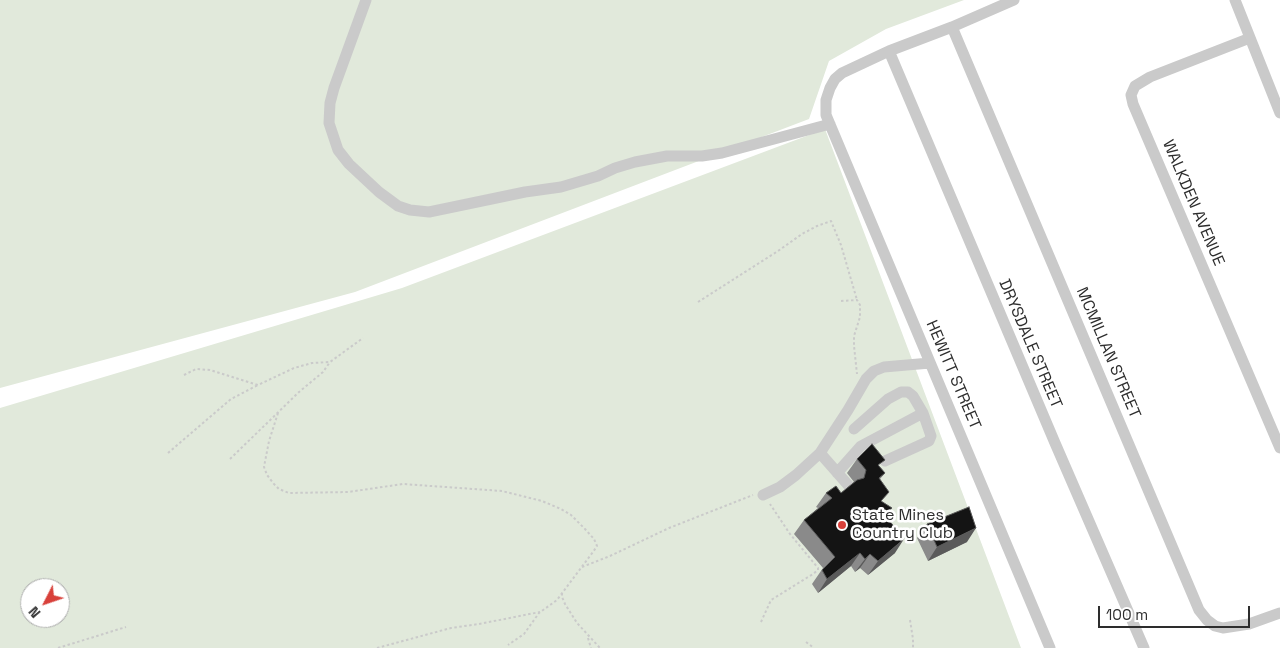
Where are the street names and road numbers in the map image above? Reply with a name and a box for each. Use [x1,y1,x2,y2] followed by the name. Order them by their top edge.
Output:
[1158,137,1228,269] street label: WALKDEN AVENUE
[994,277,1066,411] street label: DRYSDALE STREET
[1072,285,1144,421] street label: MCMILLAN STREET
[921,318,985,432] street label: HEWITT STREET

